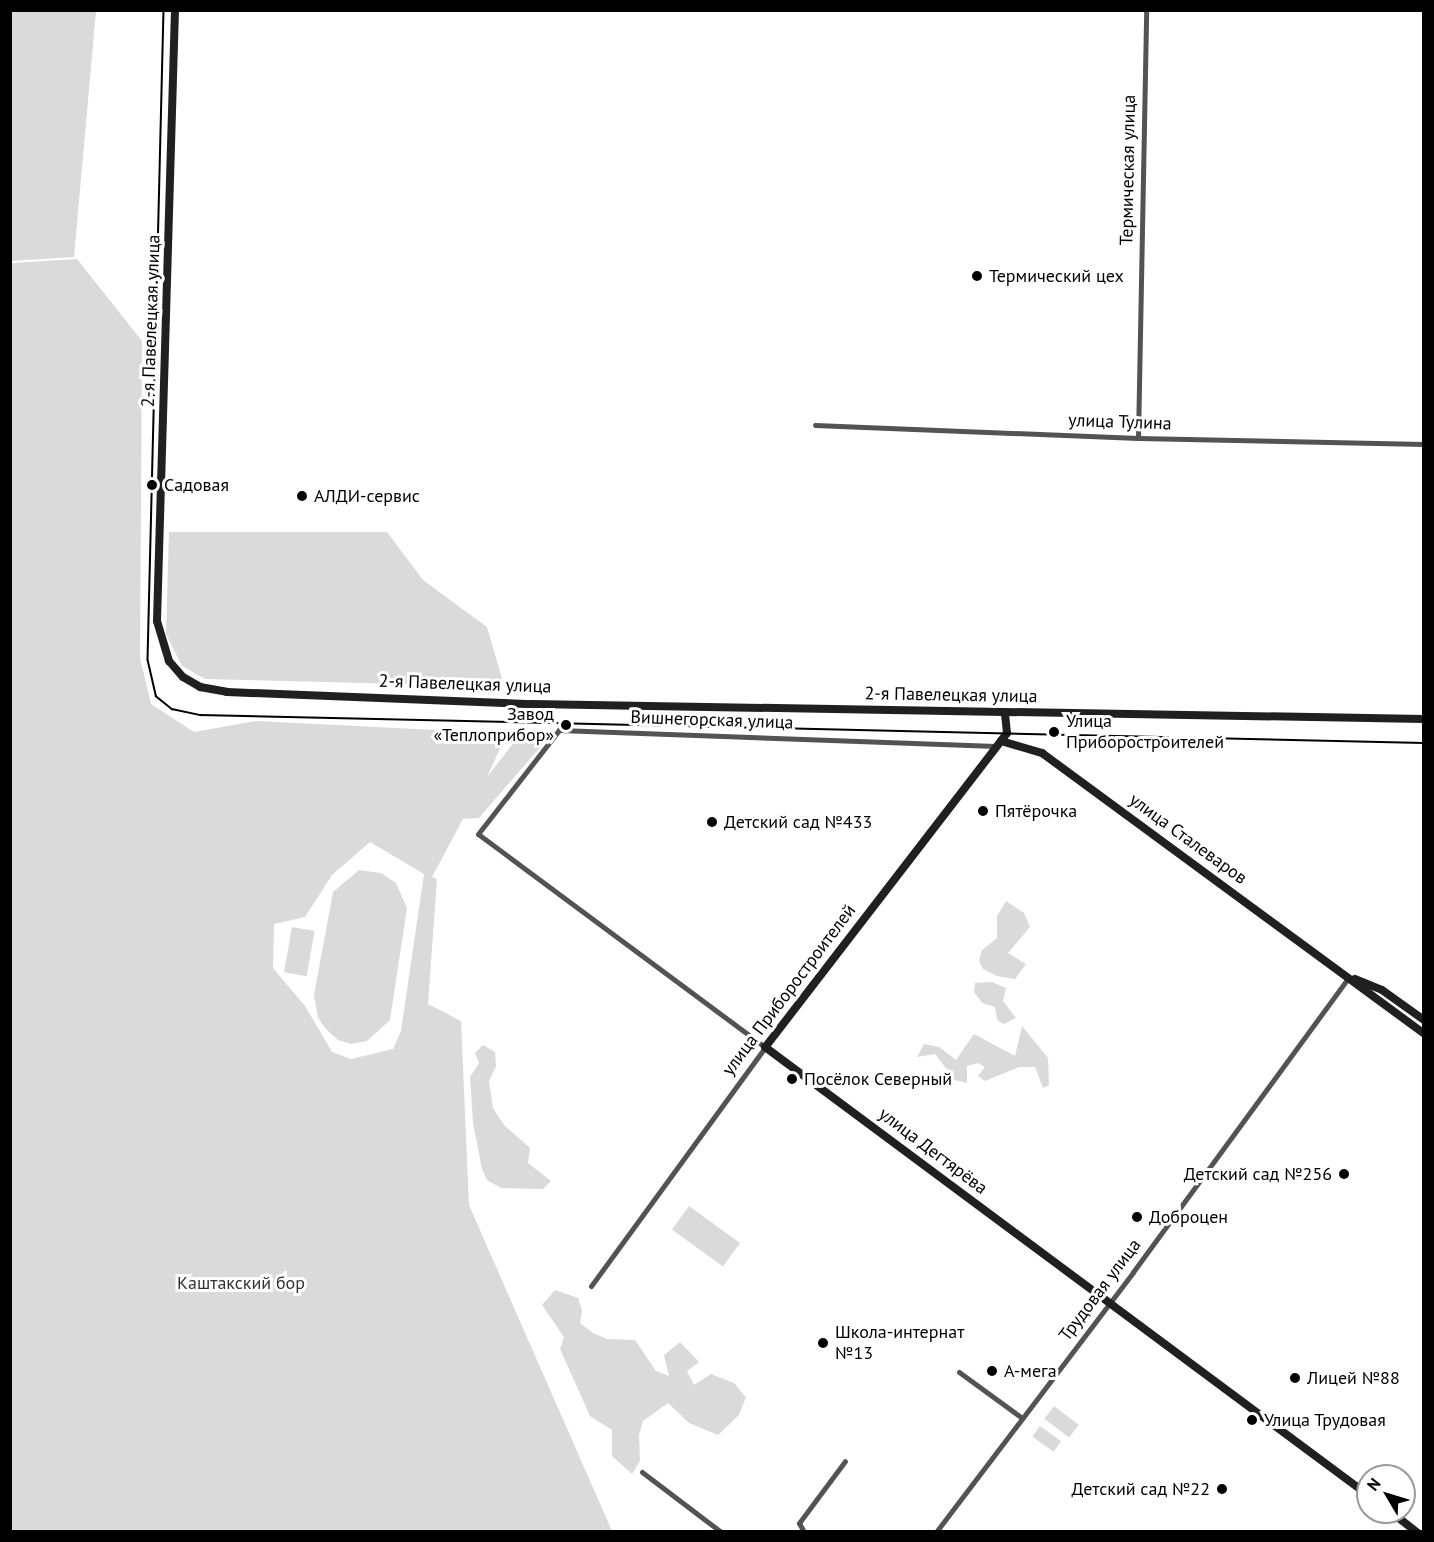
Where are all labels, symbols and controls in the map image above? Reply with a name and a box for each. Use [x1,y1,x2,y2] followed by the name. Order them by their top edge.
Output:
[1116,95,1140,245] street label: Термическая улица
[137,234,165,408] street label: 2-я Павелецкая улица
[989,265,1124,287] place label: Термический цех
[970,269,984,283] marker: Термический цех
[1068,409,1172,435] street label: улица Тулина
[164,474,229,496] place label: Садовая
[145,478,159,492] marker: Садовая
[314,485,420,507] place label: АЛДИ-сервис
[295,489,309,503] marker: АЛДИ-сервис
[378,670,552,698] street label: 2-я Павелецкая улица
[864,683,1038,707] street label: 2-я Павелецкая улица
[433,704,554,746] place label: Завод «Теплоприбор»
[630,706,794,734] street label: Вишнегорская улица
[1066,711,1224,754] place label: Улица Приборостроителей
[559,718,573,732] marker: Завод «Теплоприбор»
[1047,725,1061,739] marker: Улица Приборостроителей
[1125,789,1251,889] street label: улица Сталеваров
[995,800,1077,822] place label: Пятёрочка
[976,804,990,818] marker: Пятёрочка
[724,811,872,833] place label: Детский сад №433
[705,815,719,829] marker: Детский сад №433
[718,900,860,1080] street label: улица Приборостроителей
[804,1068,952,1090] place label: Посёлок Северный
[785,1072,799,1086] marker: Посёлок Северный
[874,1103,992,1199] street label: улица Дегтярёва
[1184,1163,1332,1185] place label: Детский сад №256
[1337,1167,1351,1181] marker: Детский сад №256
[1149,1206,1228,1228] place label: Доброцен
[1130,1210,1144,1224] marker: Доброцен
[1055,1235,1145,1345] street label: Трудовая улица
[177,1272,305,1294] park label: Каштакский бор
[835,1322,964,1364] place label: Школа-интернат №13
[816,1336,830,1350] marker: Школа-интернат №13
[1004,1360,1057,1382] place label: А-мега
[985,1364,999,1378] marker: А-мега
[1307,1367,1400,1389] place label: Лицей №88
[1288,1371,1302,1385] marker: Лицей №88
[1264,1409,1386,1431] place label: Улица Трудовая
[1245,1413,1259,1427] marker: Улица Трудовая
[1356,1464,1416,1524] north arrow
[1362,1474,1385,1494] text: N
[1072,1478,1210,1500] place label: Детский сад №22
[1215,1482,1229,1496] marker: Детский сад №22

